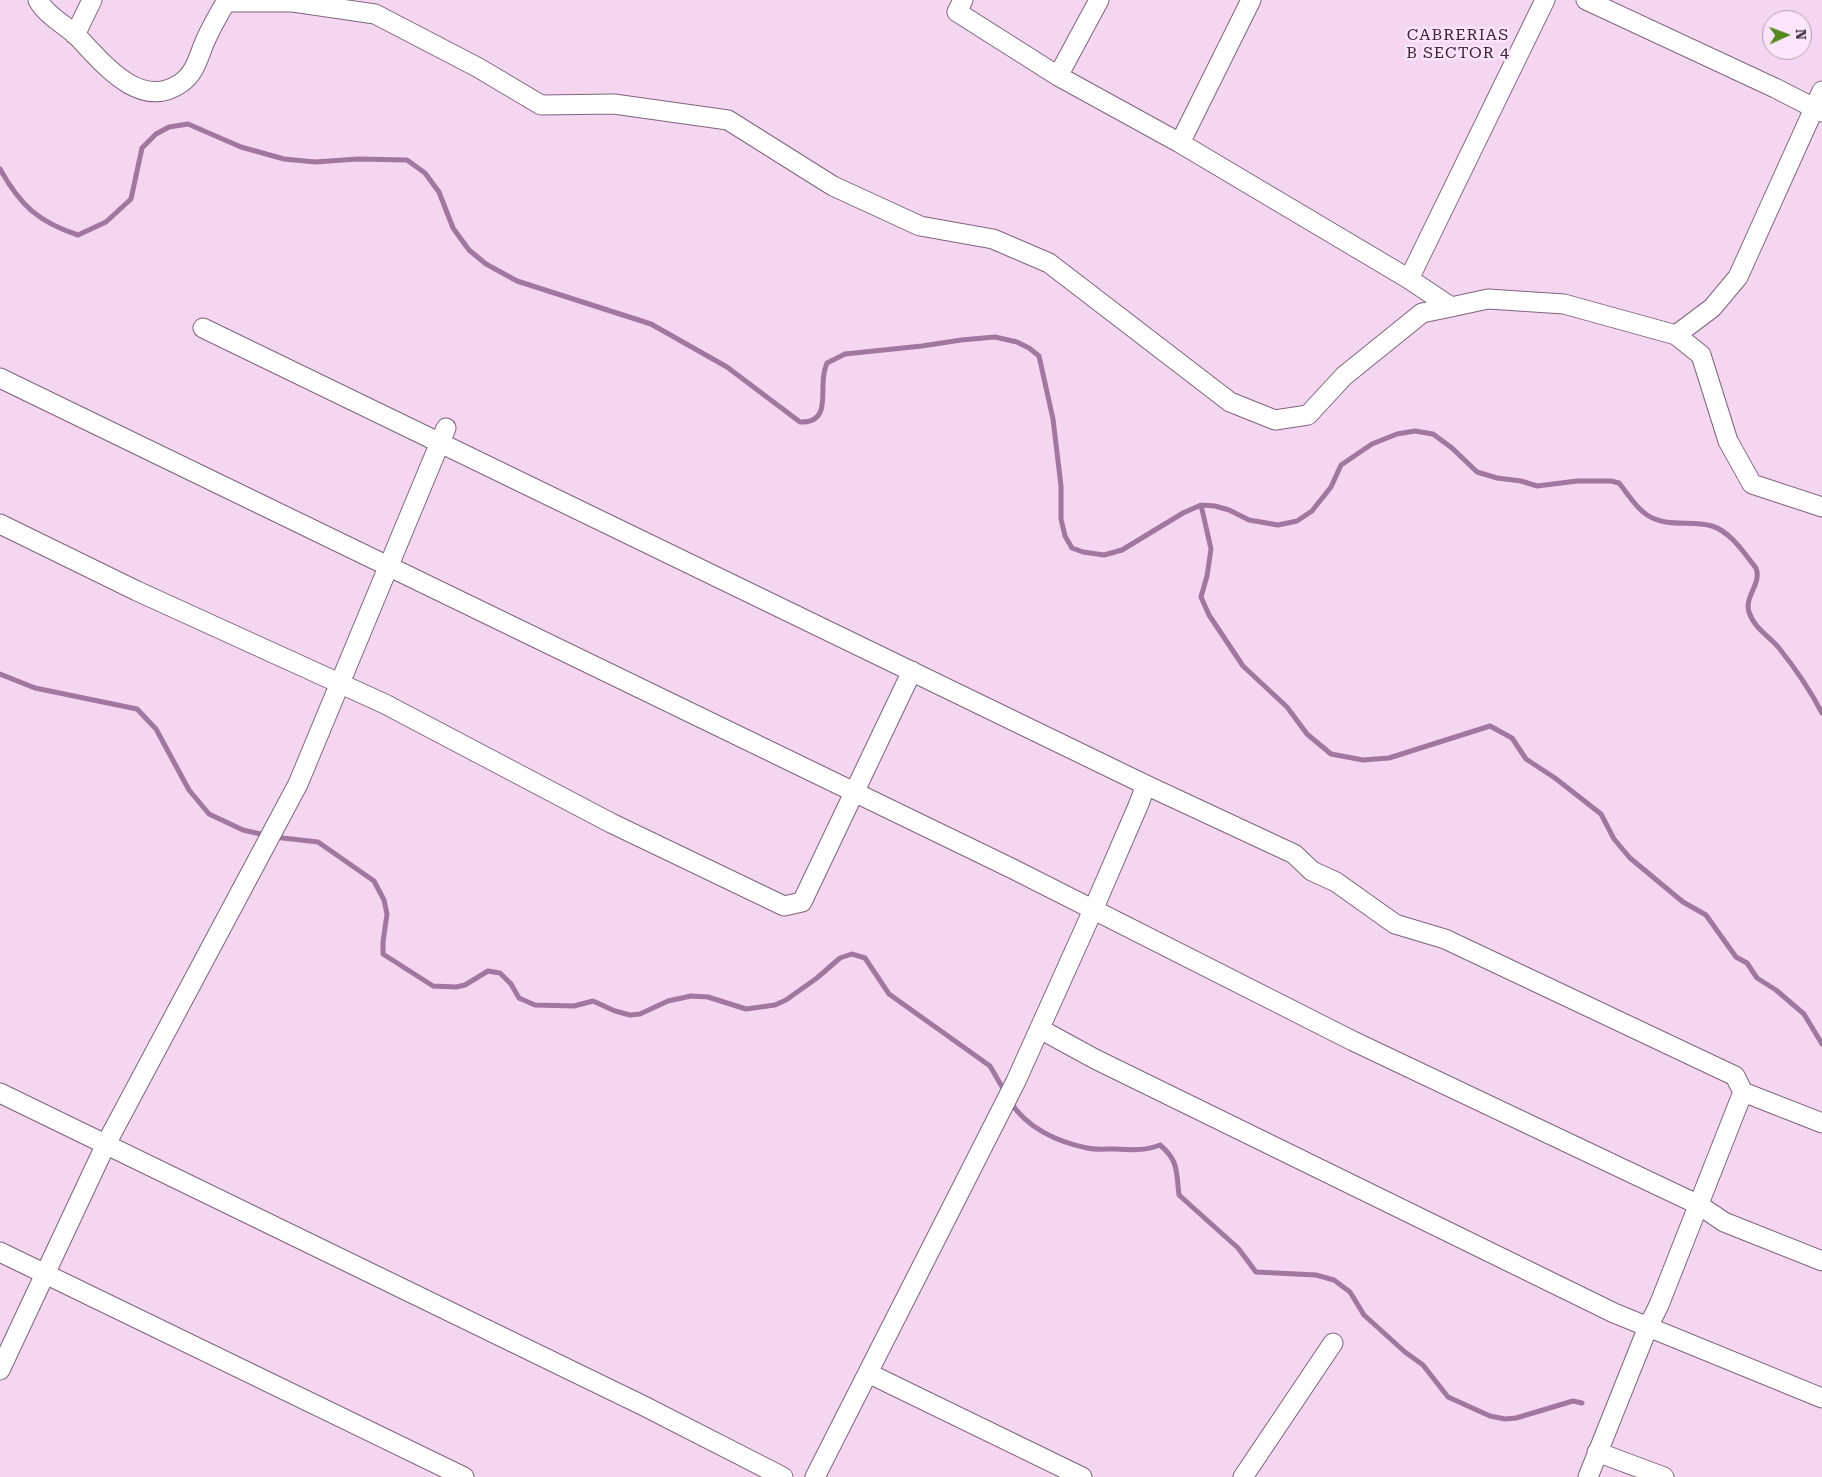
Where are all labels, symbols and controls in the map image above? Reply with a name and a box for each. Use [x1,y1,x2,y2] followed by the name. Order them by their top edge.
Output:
[1762,10,1812,60] north arrow
[1405,25,1511,63] district label: CABRERIAS B SECTOR 4
[1793,29,1809,40] text: N

